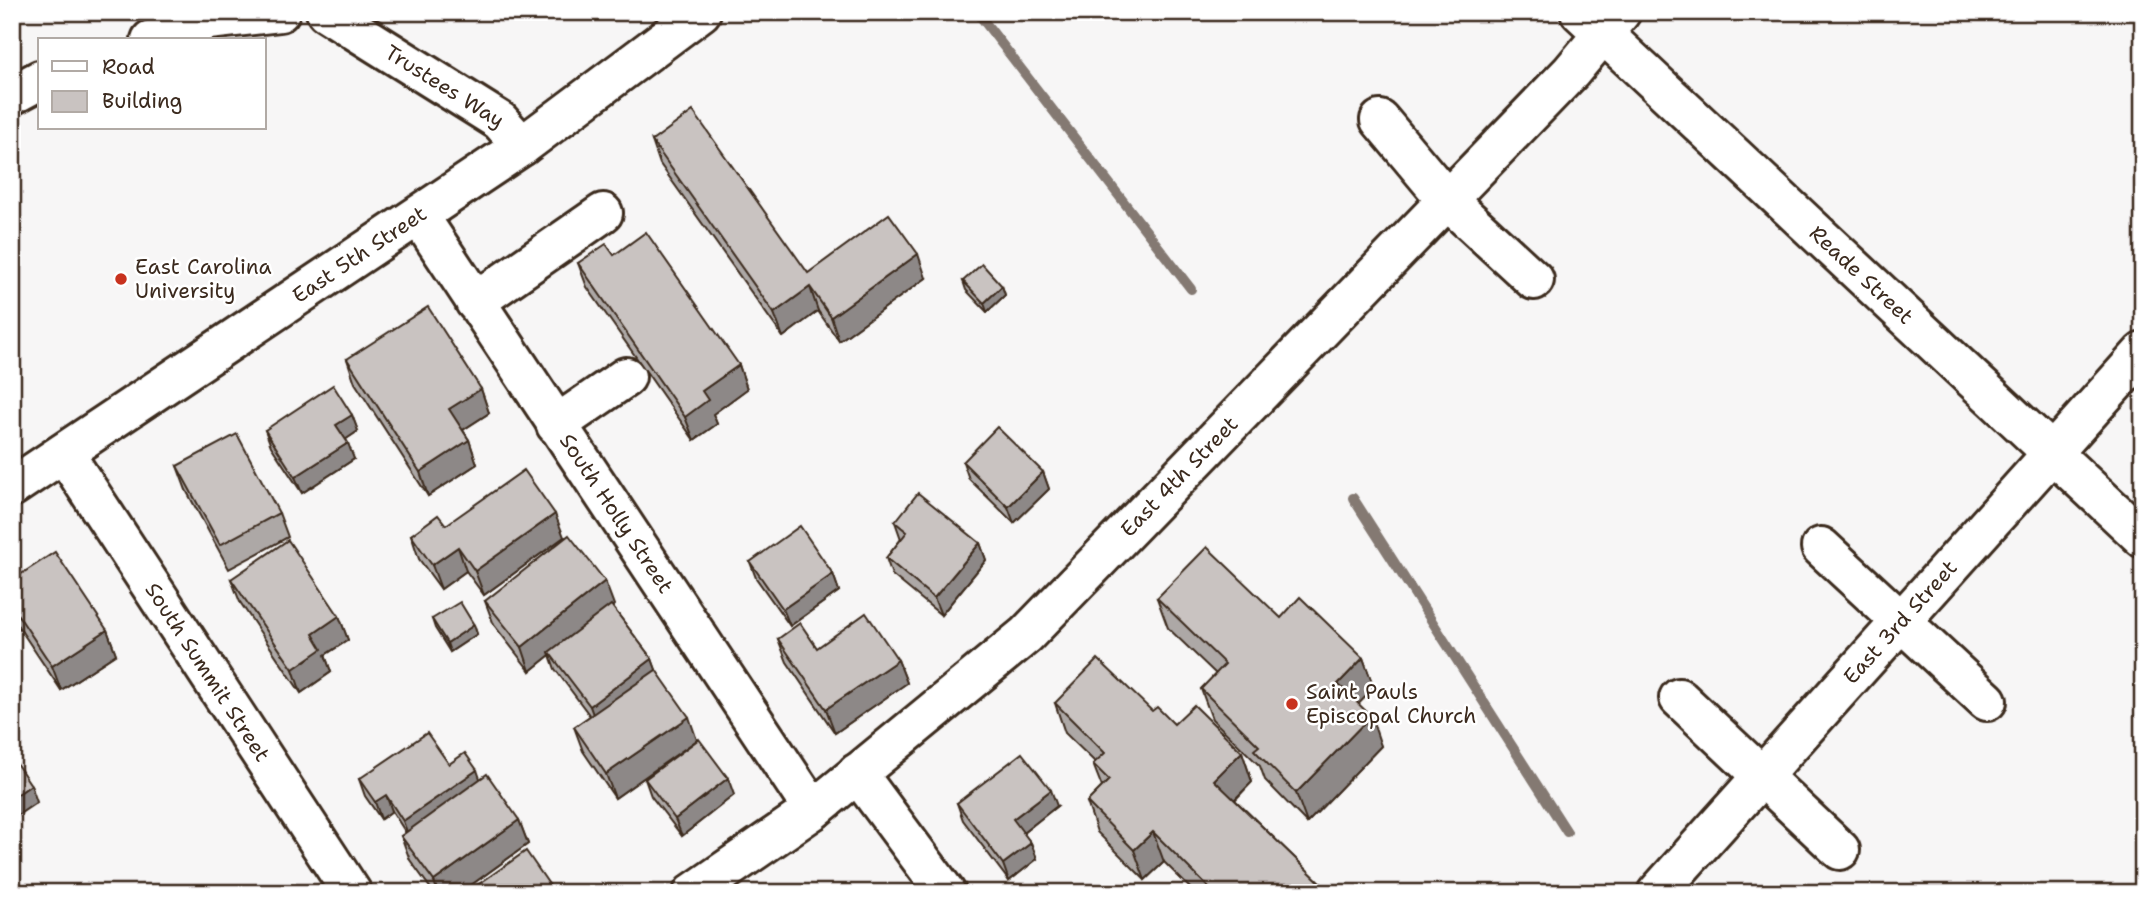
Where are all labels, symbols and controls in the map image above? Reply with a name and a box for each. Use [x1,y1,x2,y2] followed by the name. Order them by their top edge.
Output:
[38,38,266,130] legend
[380,38,510,134] street label: Trustees Way
[102,53,155,81] text: Road
[102,87,182,115] text: Building
[287,200,432,310] street label: East 5th Street
[1803,219,1919,330] street label: Reade Street
[135,253,272,305] place label: East Carolina University
[113,271,129,287] marker: East Carolina University
[1114,410,1244,543] street label: East 4th Street
[553,428,679,599] street label: South Holly Street
[1837,554,1963,690] street label: East 3rd Street
[139,577,276,767] street label: South Summit Street
[1306,678,1476,730] place label: Saint Pauls Episcopal Church
[1284,696,1300,712] marker: Saint Pauls Episcopal Church

